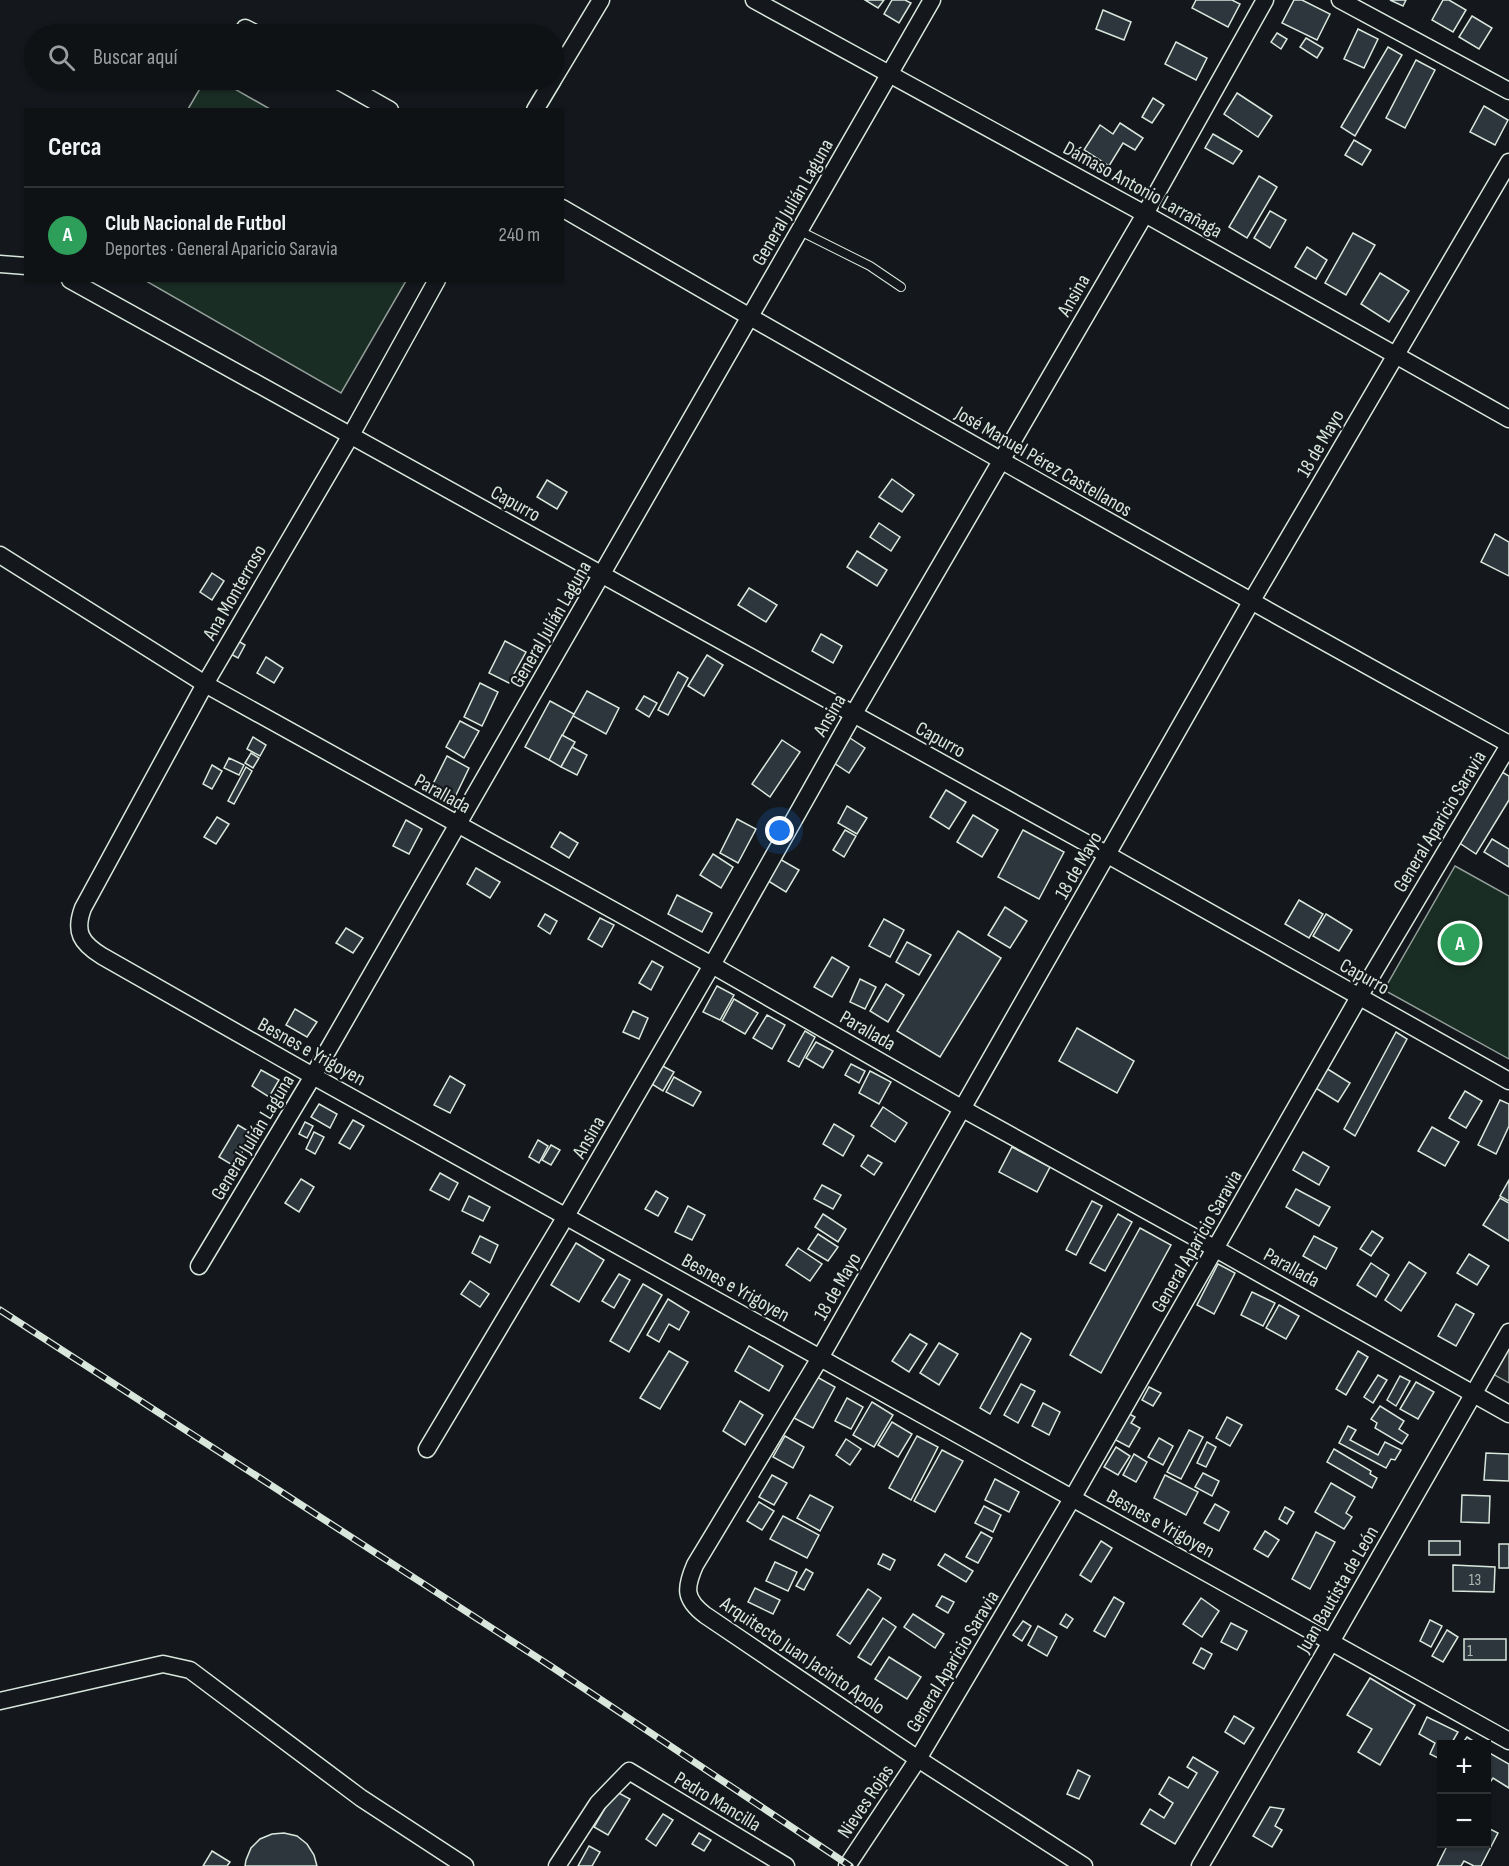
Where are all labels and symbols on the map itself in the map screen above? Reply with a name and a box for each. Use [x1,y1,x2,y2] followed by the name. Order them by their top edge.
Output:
[747,135,839,270] street label: General Julián Laguna
[1059,136,1226,243] street label: Dámaso Antonio Larrañaga
[1052,270,1095,322] street label: Ansina
[950,401,1136,522] street label: José Manuel Pérez Castellanos
[1292,406,1350,481] street label: 18 de Mayo
[486,480,545,527] street label: Capurro
[197,541,272,645] street label: Ana Monterroso
[505,557,597,692] street label: General Julián Laguna
[808,690,851,742] street label: Ansina
[911,716,970,763] street label: Capurro
[1388,746,1492,897] street label: General Aparicio Saravia
[410,769,475,819] street label: Parallada
[765,816,794,845] your location
[1050,828,1108,903] street label: 18 de Mayo
[1440,920,1480,966] pin: A
[1335,953,1394,1000] street label: Capurro
[835,1005,900,1056] street label: Parallada
[253,1012,370,1091] street label: Besnes e Yrigoyen
[206,1070,300,1205] street label: General Julián Laguna
[567,1112,610,1164] street label: Ansina
[1146,1166,1247,1317] street label: General Aparicio Saravia
[1259,1243,1324,1293] street label: Parallada
[677,1248,794,1327] street label: Besnes e Yrigoyen
[809,1249,867,1324] street label: 18 de Mayo
[1102,1484,1219,1563] street label: Besnes e Yrigoyen
[1291,1522,1384,1658] street label: Juan Bautista de León
[1469,1571,1481,1590] house number: 13
[901,1586,1005,1737] street label: General Aparicio Saravia
[715,1591,889,1720] street label: Arquitecto Juan Jacinto Apolo
[1467,1642,1473,1661] house number: 1
[833,1760,899,1843] street label: Nieves Rojas
[670,1767,765,1837] street label: Pedro Mancilla

